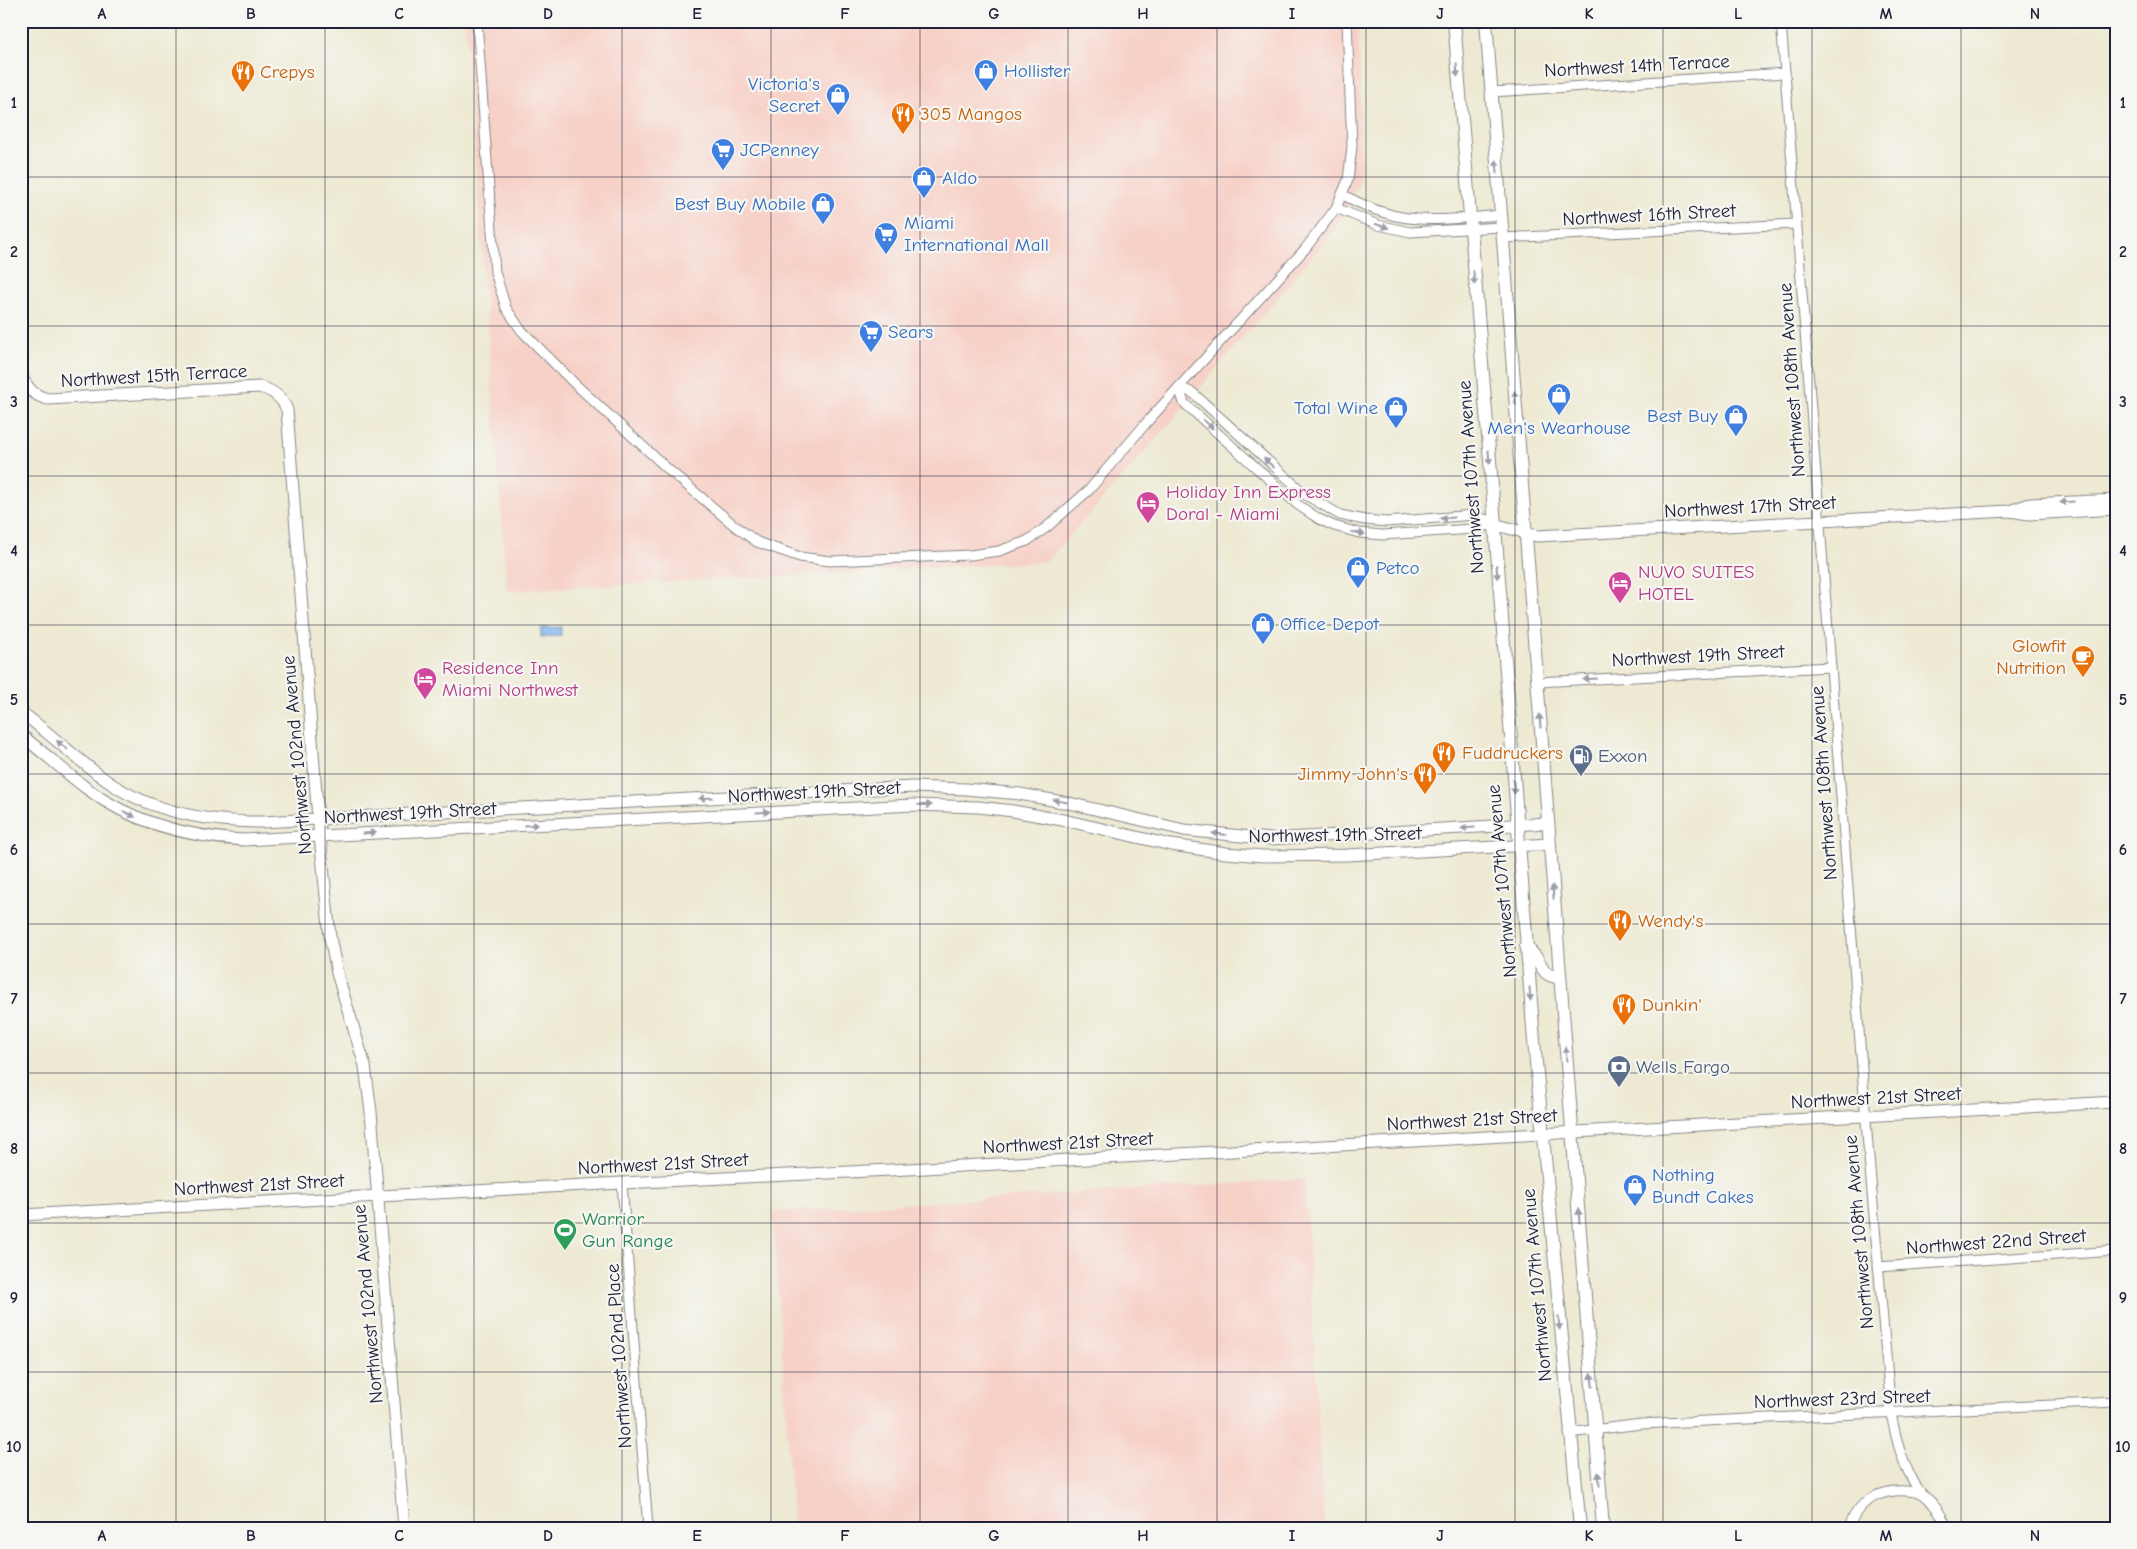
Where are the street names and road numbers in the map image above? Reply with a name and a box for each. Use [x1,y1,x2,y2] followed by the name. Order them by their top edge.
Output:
[1544,50,1730,82] street label: Northwest 14th Terrace
[1562,199,1737,231] street label: Northwest 16th Street
[1774,282,1810,478] street label: Northwest 108th Avenue
[60,360,248,392] street label: Northwest 15th Terrace
[1453,380,1489,574] street label: Northwest 107th Avenue
[1664,491,1837,522] street label: Northwest 17th Street
[1611,640,1786,672] street label: Northwest 19th Street
[277,655,317,855] street label: Northwest 102nd Avenue
[1806,685,1842,881] street label: Northwest 108th Avenue
[727,776,902,808] street label: Northwest 19th Street
[1483,783,1521,979] street label: Northwest 107th Avenue
[323,797,498,829] street label: Northwest 19th Street
[1248,822,1422,848] street label: Northwest 19th Street
[1790,1083,1962,1113] street label: Northwest 21st Street
[1386,1105,1558,1135] street label: Northwest 21st Street
[982,1128,1154,1158] street label: Northwest 21st Street
[1840,1134,1878,1330] street label: Northwest 108th Avenue
[577,1149,749,1179] street label: Northwest 21st Street
[173,1170,345,1200] street label: Northwest 21st Street
[1518,1187,1556,1383] street label: Northwest 107th Avenue
[348,1204,388,1404] street label: Northwest 102nd Avenue
[1905,1225,2087,1259] street label: Northwest 22nd Street
[602,1263,636,1449] street label: Northwest 102nd Place
[1753,1385,1931,1413] street label: Northwest 23rd Street

